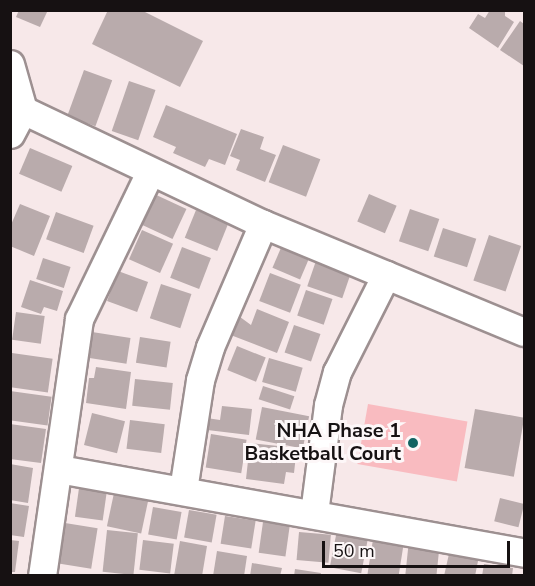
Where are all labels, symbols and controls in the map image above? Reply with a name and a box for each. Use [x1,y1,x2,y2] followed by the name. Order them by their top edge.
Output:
[244,419,401,466] place label: NHA Phase 1 Basketball Court
[406,436,420,450] marker: NHA Phase 1 Basketball Court
[325,529,512,567] scale bar
[333,539,375,563] text: 50 m

